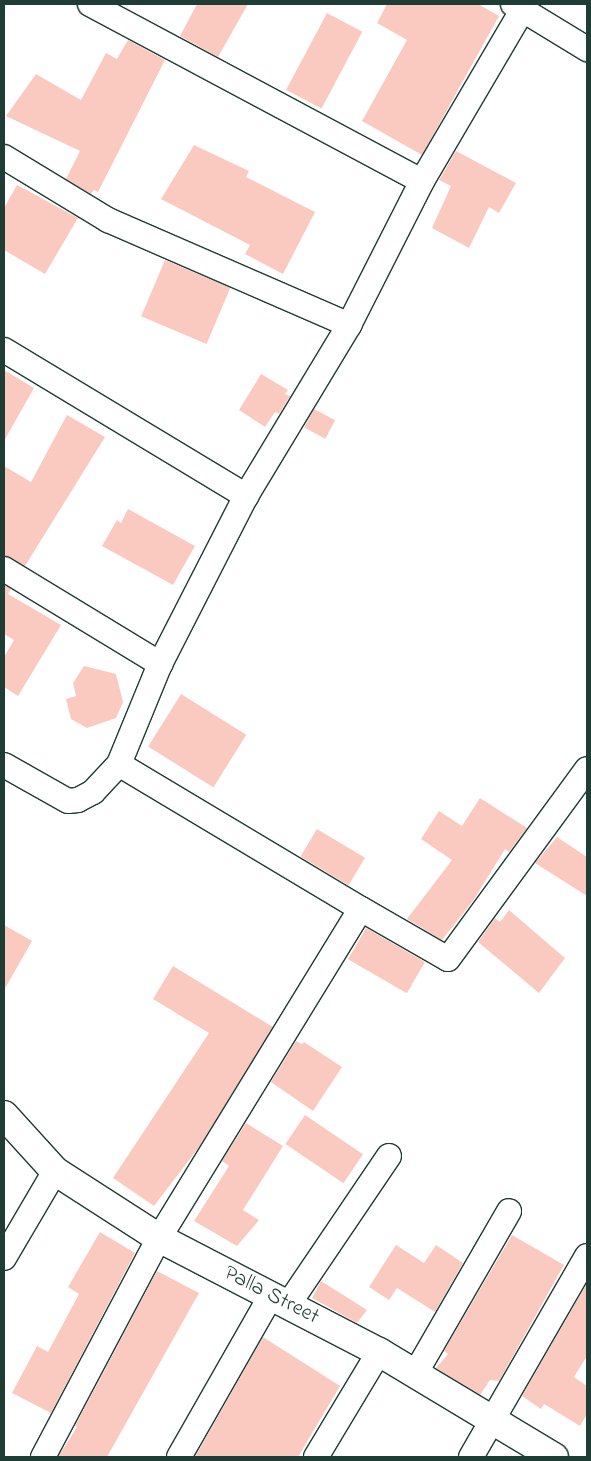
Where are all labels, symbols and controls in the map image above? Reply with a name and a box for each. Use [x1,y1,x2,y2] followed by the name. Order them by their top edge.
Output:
[219,1261,323,1331] street label: Palla Street

